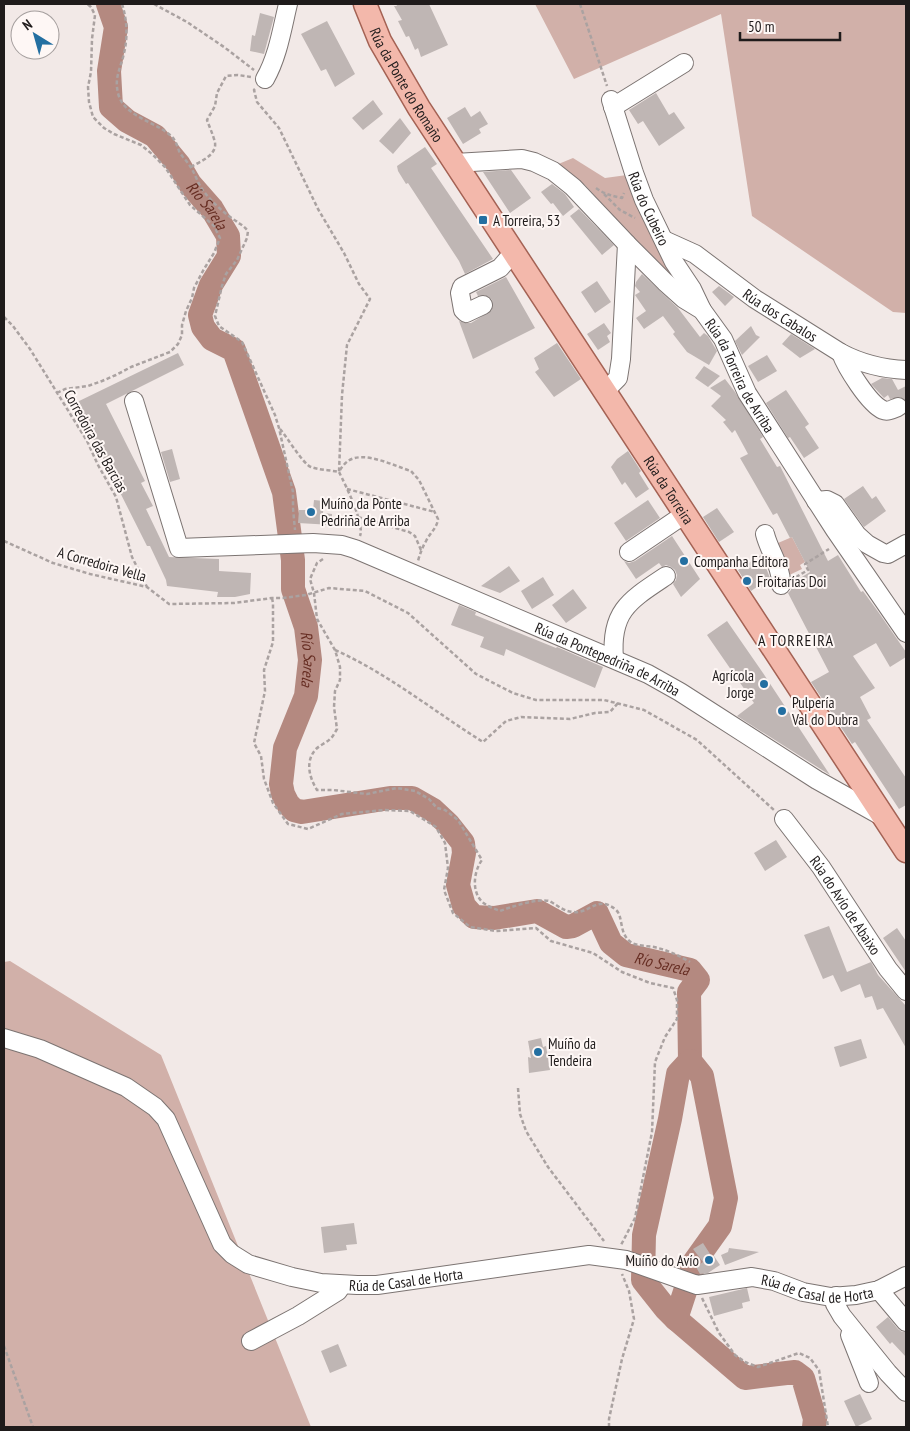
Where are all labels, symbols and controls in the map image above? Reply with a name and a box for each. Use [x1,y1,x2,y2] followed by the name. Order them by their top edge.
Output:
[10,10,60,60] north arrow
[740,10,840,42] scale bar
[19,15,36,34] text: N
[748,17,774,36] text: 50 m
[366,25,448,145] street label: Rúa da Ponte do Romaño
[625,169,674,248] street label: Rúa do Cubeiro
[182,177,233,234] water label: Río Sarela
[493,211,560,230] place label: A Torreira, 53
[477,214,489,226] marker: A Torreira, 53
[740,284,821,345] street label: Rúa dos Cabalos
[701,314,779,436] street label: Rúa da Torreira de Arriba
[60,386,132,496] street label: Corredoira das Barcias
[640,452,699,528] street label: Rúa da Torreira
[321,494,410,530] place label: Muíño da Ponte Pedriña de Arriba
[305,506,317,518] marker: Muíño da Ponte Pedriña de Arriba
[55,542,149,586] street label: A Corredoira Vella
[694,552,788,571] place label: Companha Editora
[678,555,690,567] marker: Companha Editora
[757,572,826,591] place label: Froitarías Doi
[741,575,753,587] marker: Froitarías Doi
[532,618,684,700] street label: Rúa da Pontepedriña de Arriba
[297,630,320,690] water label: Río Sarela
[758,630,834,650] district label: A TORREIRA
[712,666,754,702] place label: Agrícola Jorge
[758,678,770,690] marker: Agrícola Jorge
[791,693,858,729] place label: Pulpería Val do Dubra
[776,705,788,717] marker: Pulpería Val do Dubra
[806,852,885,958] street label: Rúa do Avío de Abaixo
[632,947,693,980] water label: Río Sarela
[548,1034,596,1070] place label: Muíño da Tendeira
[532,1046,544,1058] marker: Muíño da Tendeira
[625,1251,699,1270] place label: Muíño do Avío
[703,1254,715,1266] marker: Muíño do Avío
[349,1263,464,1295] street label: Rúa de Casal de Horta
[760,1269,875,1307] street label: Rúa de Casal de Horta

